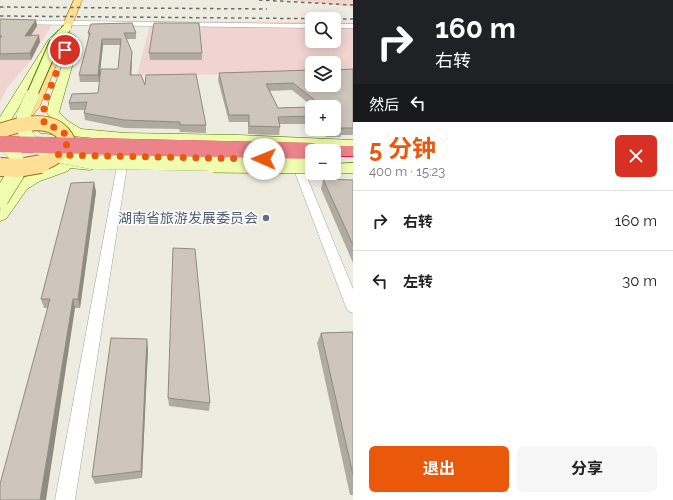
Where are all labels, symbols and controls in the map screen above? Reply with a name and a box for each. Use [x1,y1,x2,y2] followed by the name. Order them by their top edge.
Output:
[305,12,341,180] map controls
[305,12,341,48] button: search
[435,12,516,45] text: 160 m
[369,16,421,68] icon: right
[48,33,82,67] pin
[54,39,76,61] icon: arrive
[435,50,471,71] text: 右转
[305,56,341,92] button: layers
[407,92,429,114] icon: left
[369,96,399,114] text: 然后
[305,100,341,136] button: +
[369,134,436,163] text: 5 分钟
[615,135,657,177] button: close
[243,138,285,180] position arrow
[305,144,341,180] button: −
[369,164,445,179] text: 400 m · 15:23
[118,210,258,226] place label: 湖南省旅游发展委员会
[369,210,391,232] icon: right
[615,212,657,230] text: 160 m
[261,213,271,223] marker: 湖南省旅游发展委员会
[403,213,433,231] text: 右转
[369,270,391,292] icon: left
[622,272,657,290] text: 30 m
[403,273,433,291] text: 左转
[369,446,509,492] button: 退出
[517,446,657,492] button: 分享

